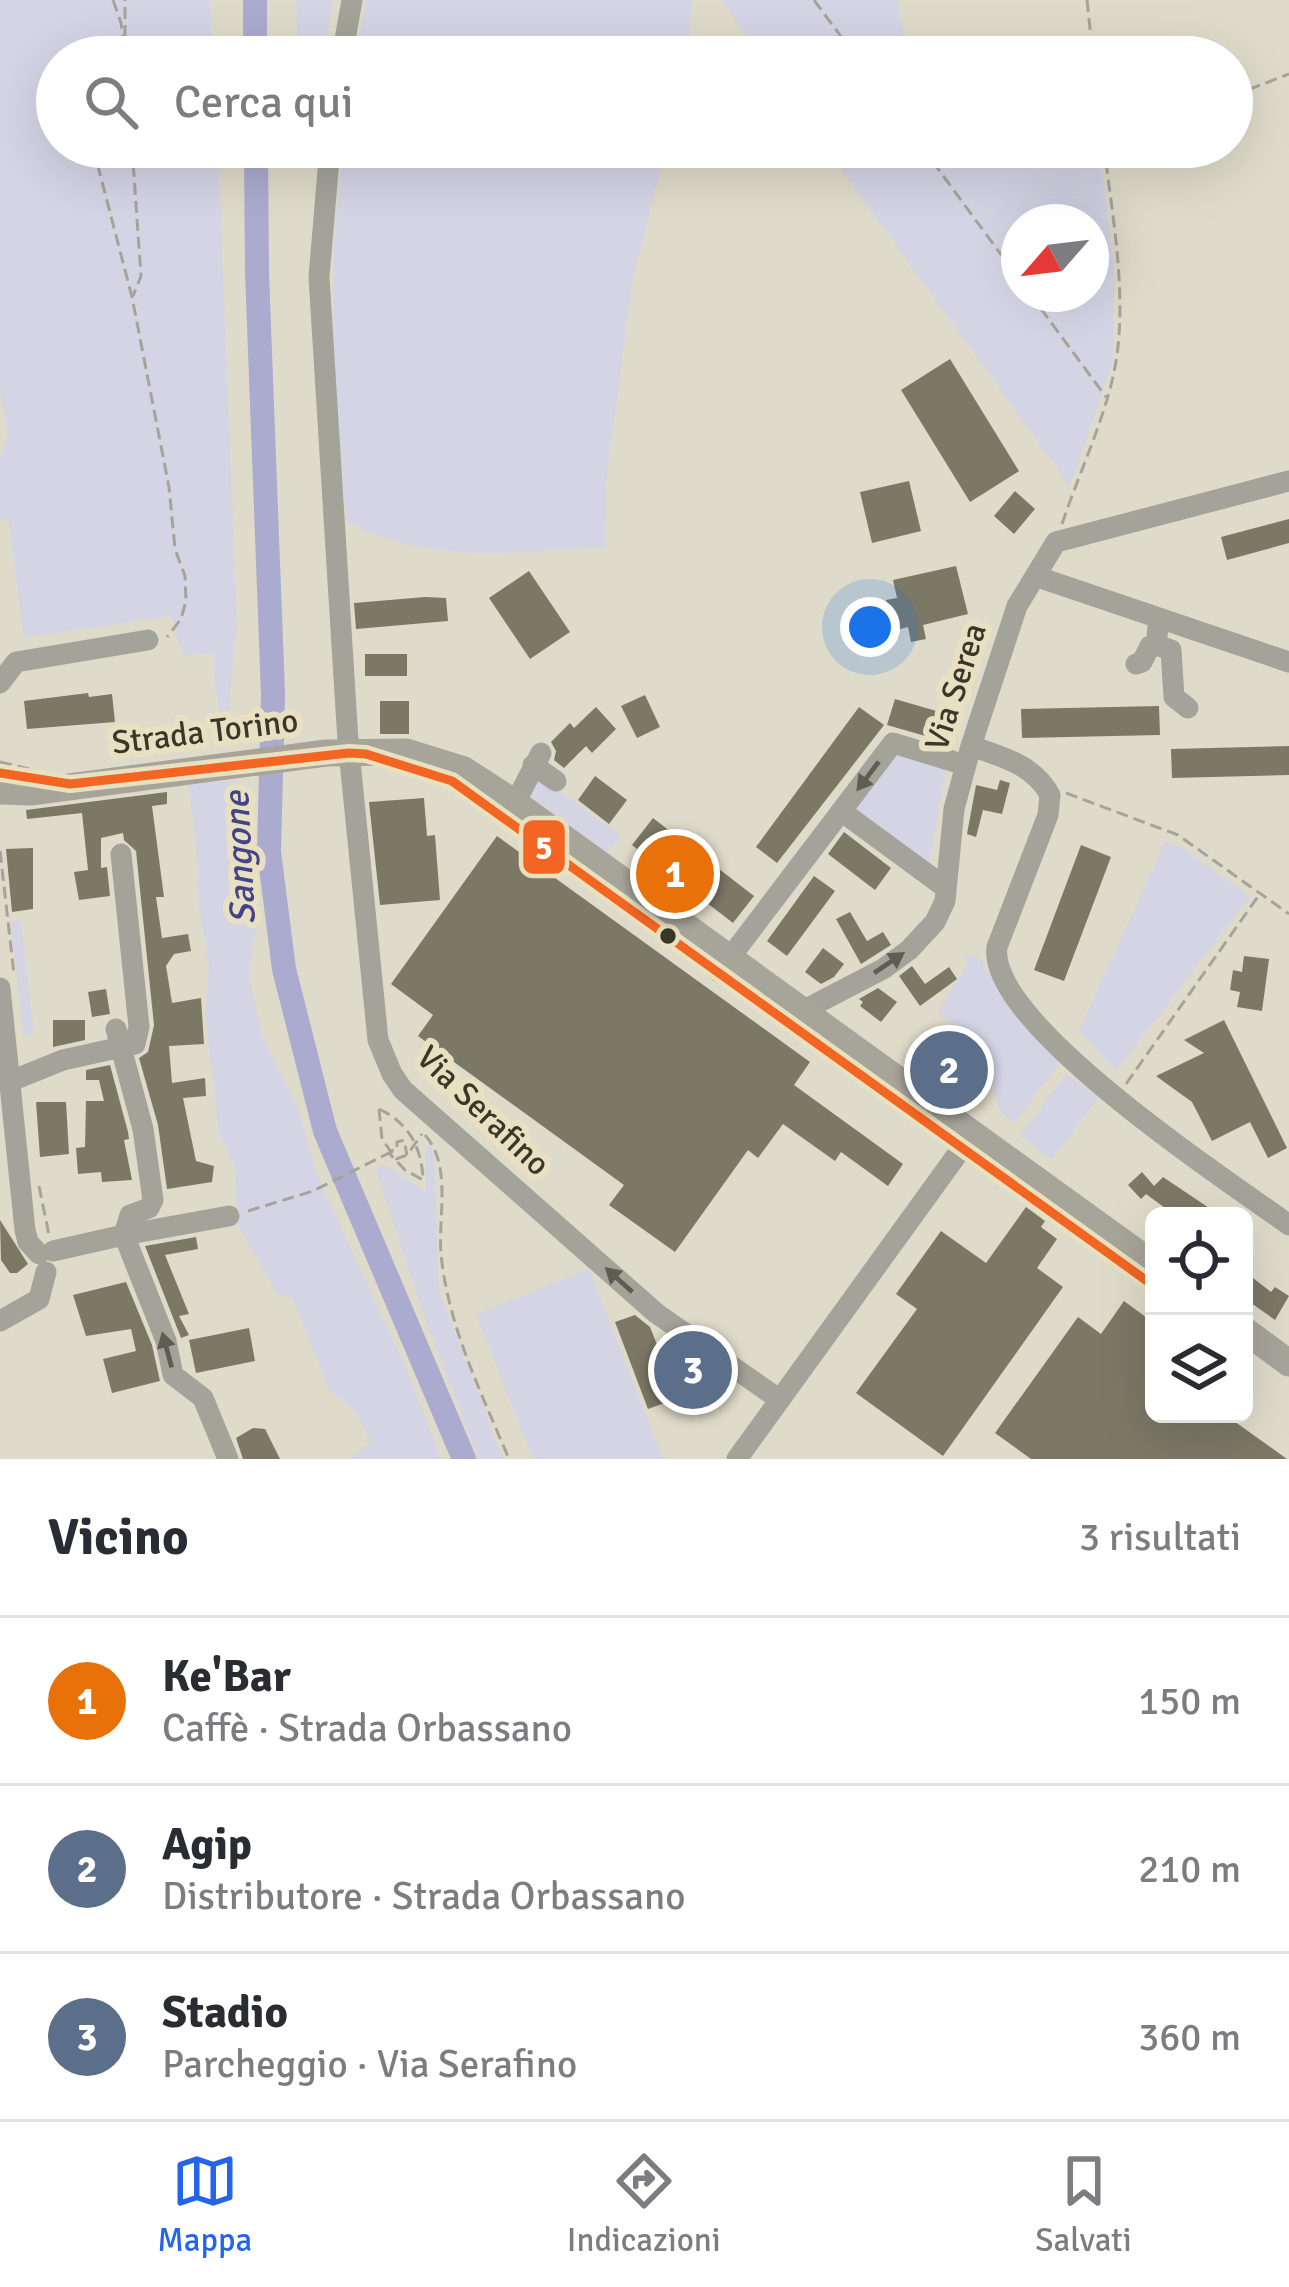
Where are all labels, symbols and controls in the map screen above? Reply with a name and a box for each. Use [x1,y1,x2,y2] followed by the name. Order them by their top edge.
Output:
[36,36,1253,168] search box
[78,69,144,135] icon: search
[174,75,353,130] text: Cerca qui
[1001,204,1109,312] north arrow
[840,597,900,657] your location
[916,618,996,756] street label: Via Serea
[110,700,300,764] street label: Strada Torino
[856,760,881,791] one-way arrow
[214,788,266,926] water label: Sangone
[521,818,567,876] line badge: 5
[535,828,553,869] text: 5
[636,829,714,919] pin: 1
[657,925,679,947] unlabelled marker
[873,953,906,975] one-way arrow
[910,1025,988,1115] pin: 2
[408,1037,558,1185] street label: Via Serafino
[1145,1207,1253,1423] map controls
[1145,1207,1253,1315] button: locate
[604,1267,633,1294] one-way arrow
[1145,1315,1253,1423] button: layers
[654,1325,732,1415] pin: 3
[156,1331,175,1368] one-way arrow
[48,1506,189,1569] text: Vicino
[1079,1513,1241,1561] text: 3 risultati
[162,1649,291,1704] text: Ke'Bar
[76,1677,98,1725] text: 1
[1138,1677,1241,1725] text: 150 m
[162,1704,572,1752] text: Caffè · Strada Orbassano
[162,1817,252,1872] text: Agip
[76,1845,98,1893] text: 2
[1138,1845,1241,1893] text: 210 m
[162,1872,686,1920] text: Distributore · Strada Orbassano
[162,1985,288,2040] text: Stadio
[76,2013,98,2061] text: 3
[1138,2013,1241,2061] text: 360 m
[162,2040,577,2088] text: Parcheggio · Via Serafino
[157,2148,252,2261] tab: Mappa
[567,2148,721,2261] tab: Indicazioni
[1035,2148,1132,2261] tab: Salvati

